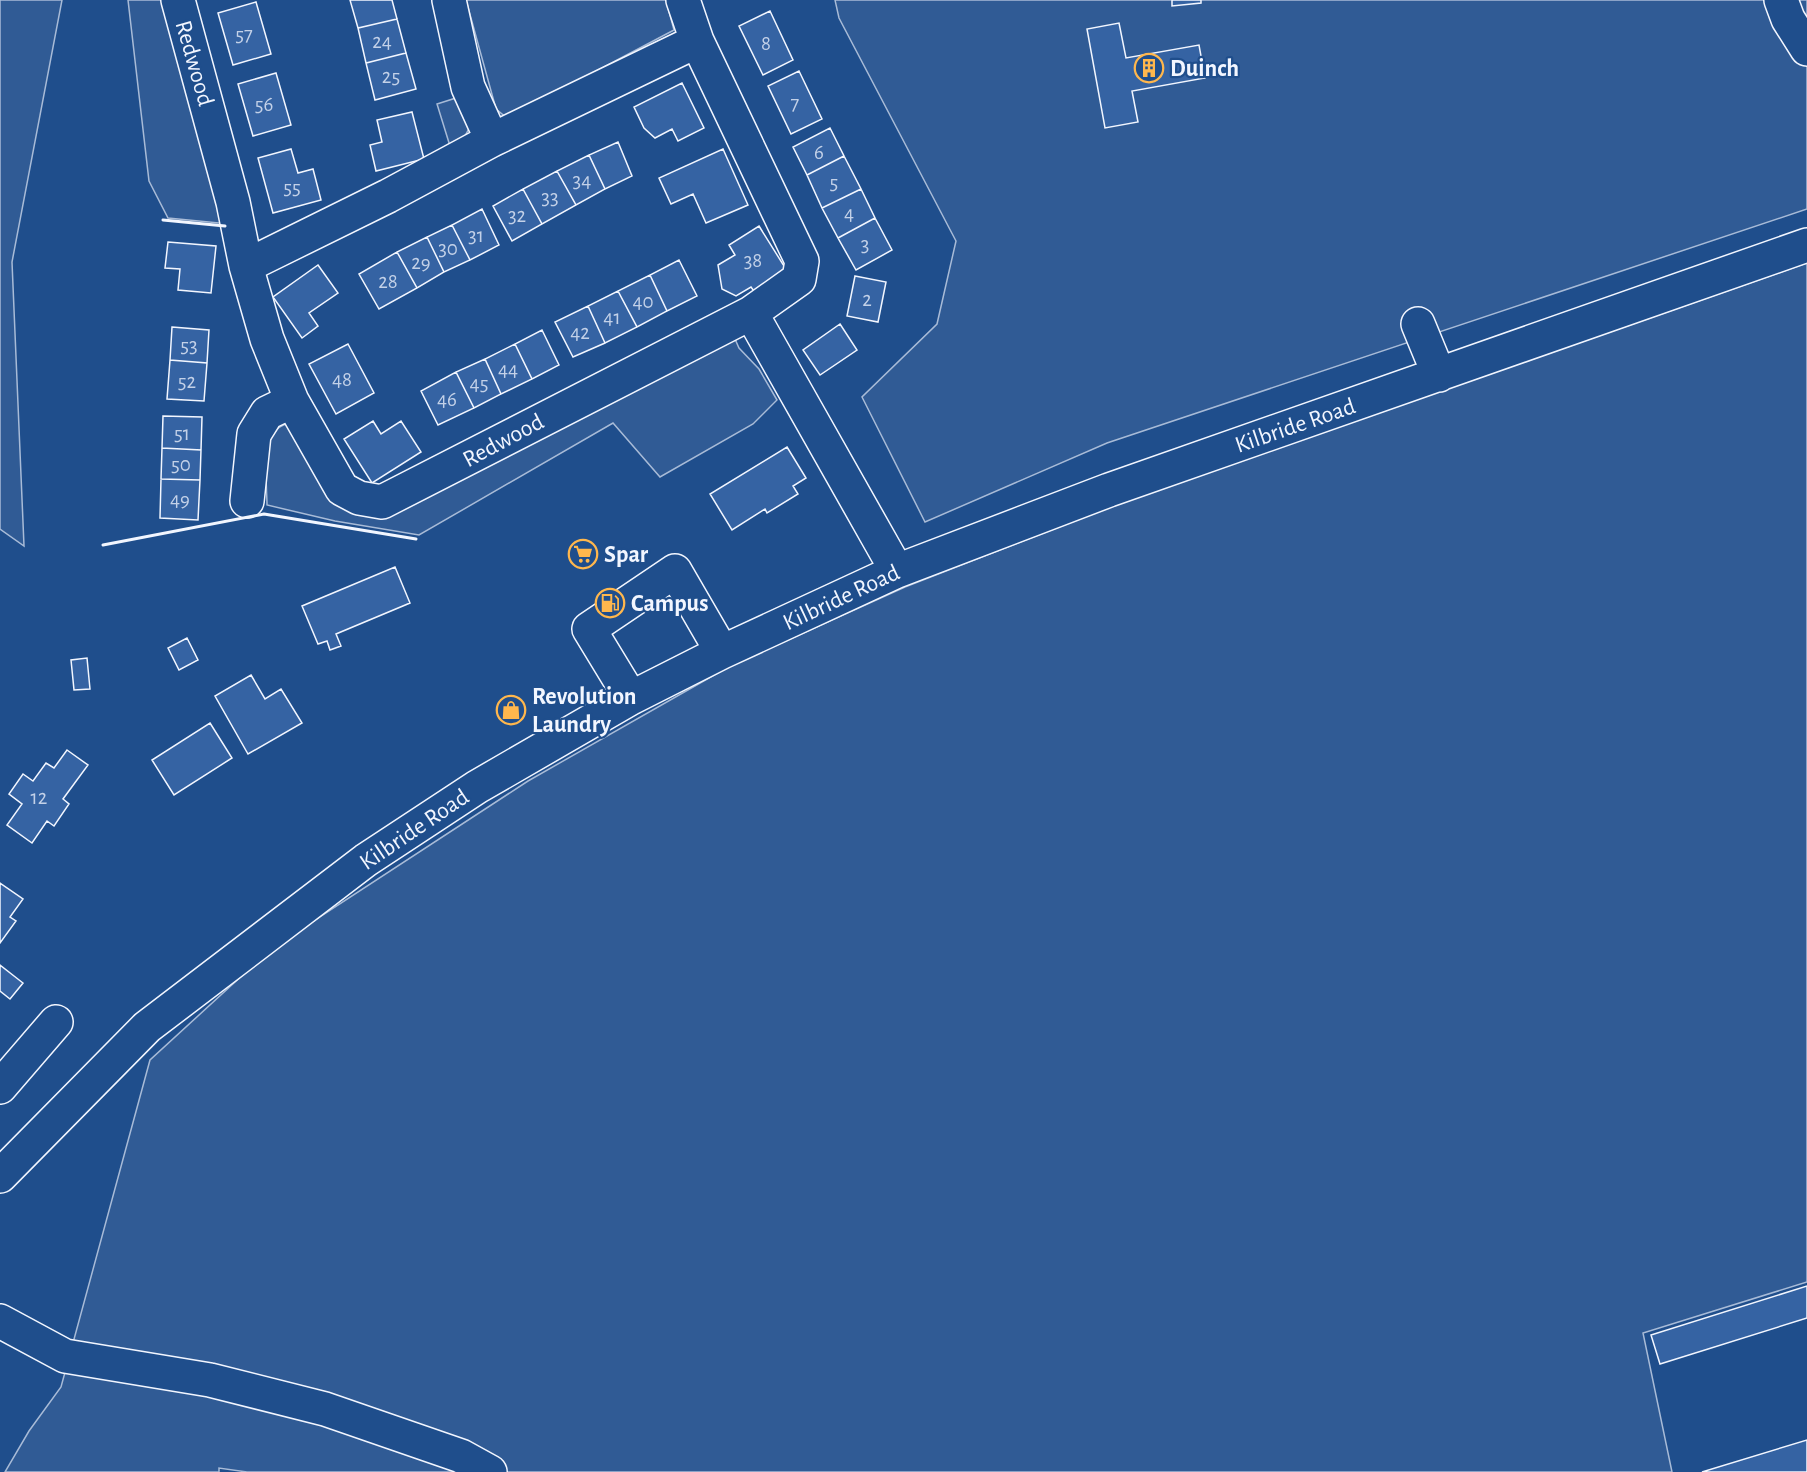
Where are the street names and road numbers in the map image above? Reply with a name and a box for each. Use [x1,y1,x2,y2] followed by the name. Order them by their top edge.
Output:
[170,18,218,109] street label: Redwood
[1232,394,1359,458] street label: Kilbride Road
[459,410,548,472] street label: Redwood
[779,560,903,635] street label: Kilbride Road
[356,785,473,875] street label: Kilbride Road

